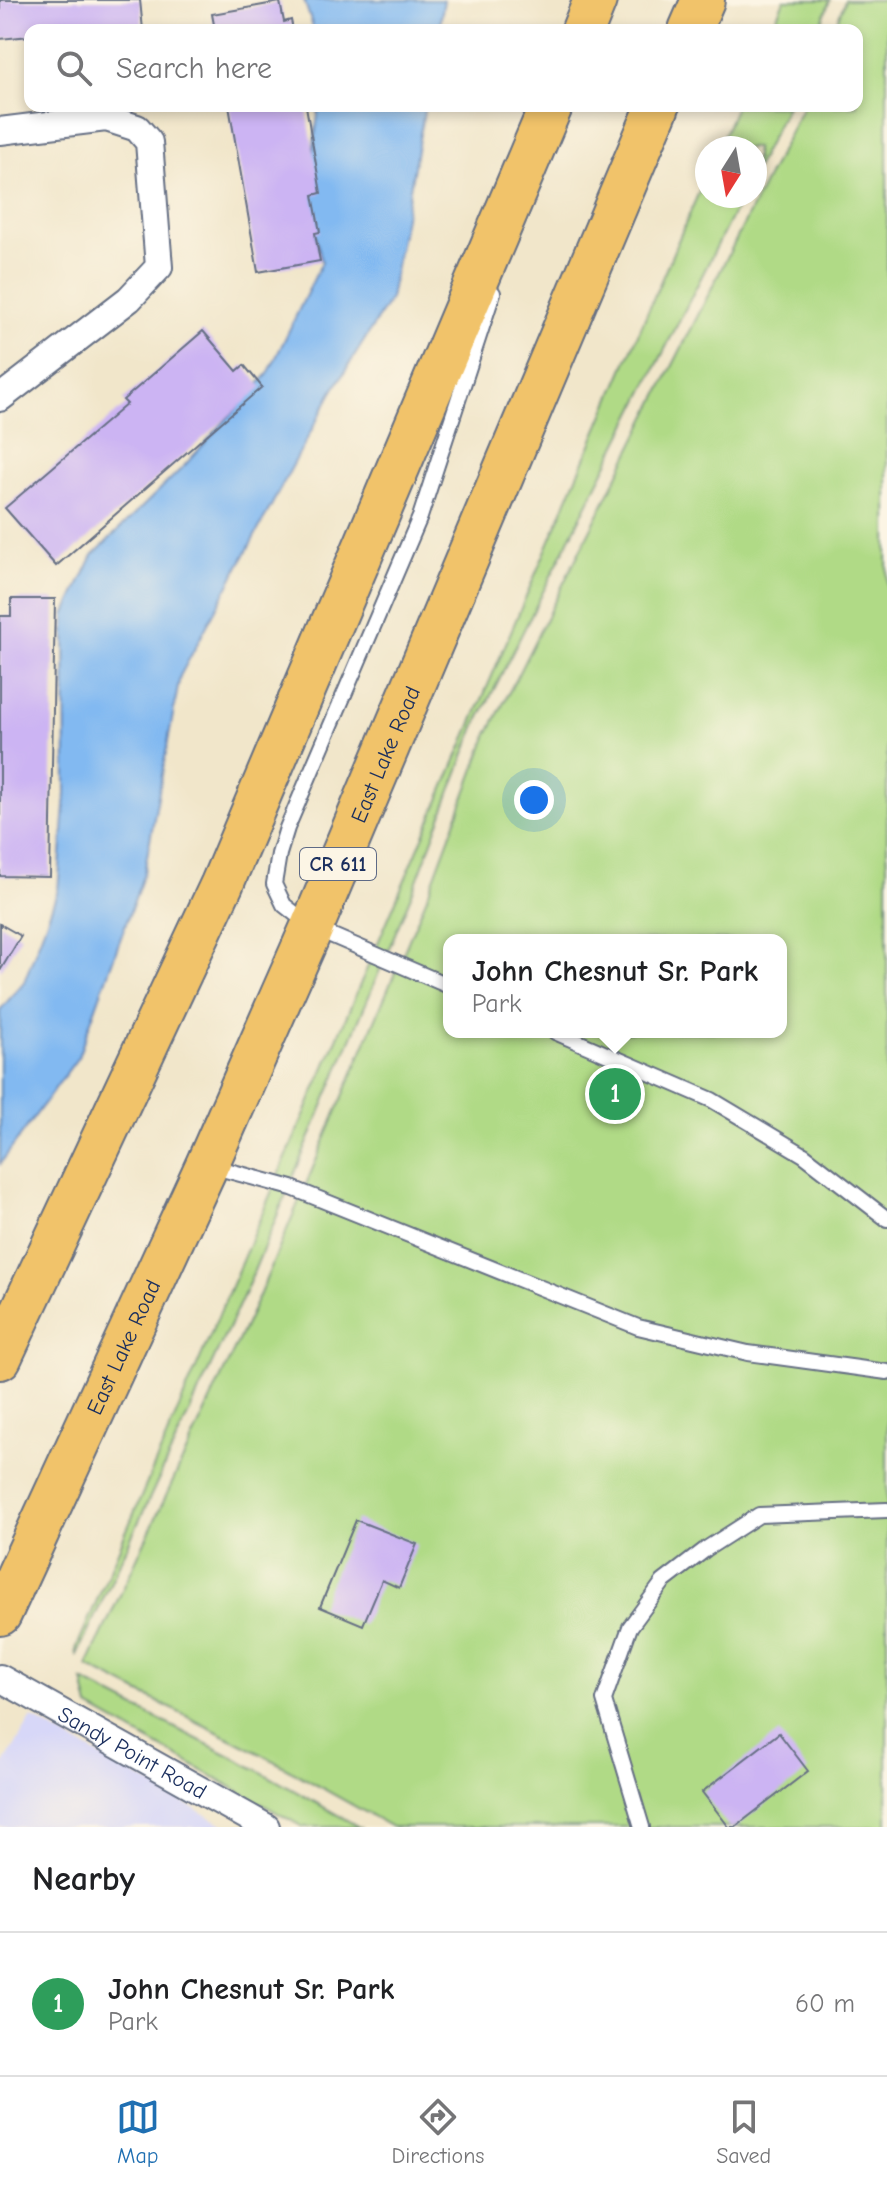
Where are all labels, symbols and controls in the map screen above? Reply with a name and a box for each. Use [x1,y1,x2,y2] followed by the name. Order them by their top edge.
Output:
[24,24,863,112] search box
[52,46,96,90] icon: search
[116,51,272,86] text: Search here
[695,136,767,208] north arrow
[345,683,426,827] street label: East Lake Road
[514,780,554,820] your location
[300,848,376,880] road number: CR 611
[443,934,787,1038] popup
[472,954,758,989] text: John Chesnut Sr. Park
[472,989,522,1019] text: Park
[589,1064,641,1124] pin: 1
[82,1276,166,1419] street label: East Lake Road
[53,1701,211,1805] street label: Sandy Point Road
[32,1859,135,1899] text: Nearby
[108,1972,394,2007] text: John Chesnut Sr. Park
[53,1989,63,2019] text: 1
[795,1989,855,2019] text: 60 m
[108,2007,158,2037] text: Park
[116,2095,160,2169] tab: Map
[392,2095,485,2169] tab: Directions
[716,2095,771,2169] tab: Saved

